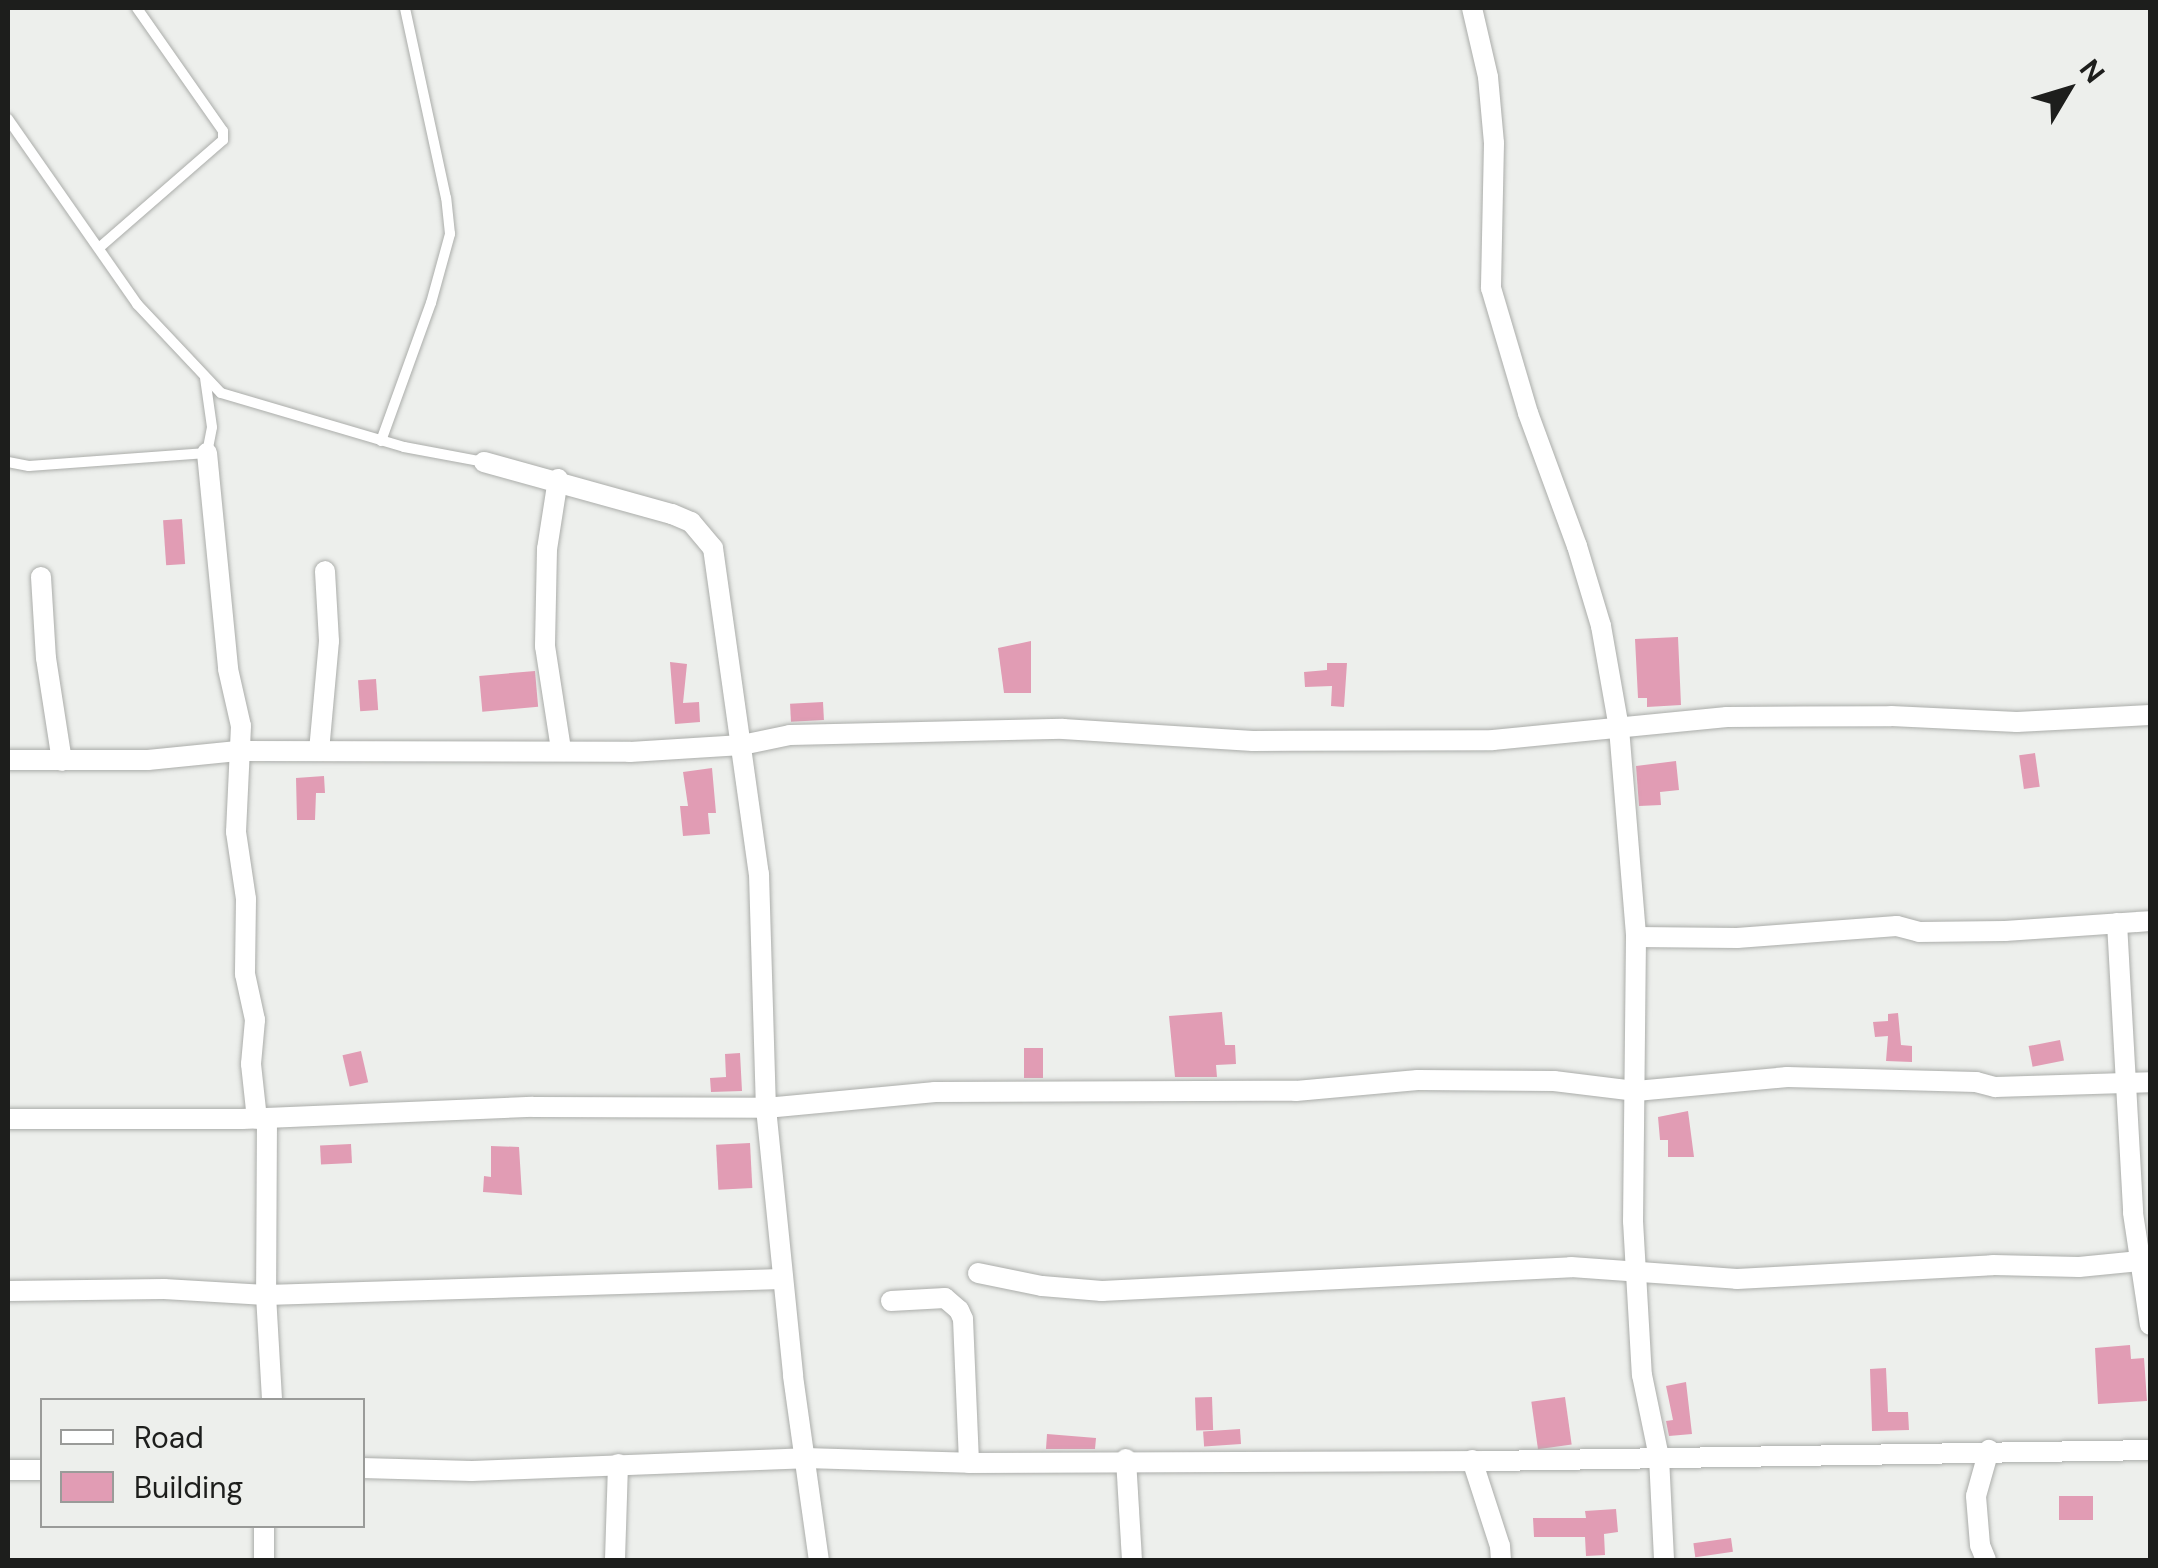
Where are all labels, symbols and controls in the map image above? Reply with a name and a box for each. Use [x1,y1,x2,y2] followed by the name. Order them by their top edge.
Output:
[2018,40,2118,140] north arrow
[2071,52,2113,91] text: N
[40,1398,365,1528] legend
[134,1418,204,1457] text: Road
[134,1468,243,1507] text: Building

